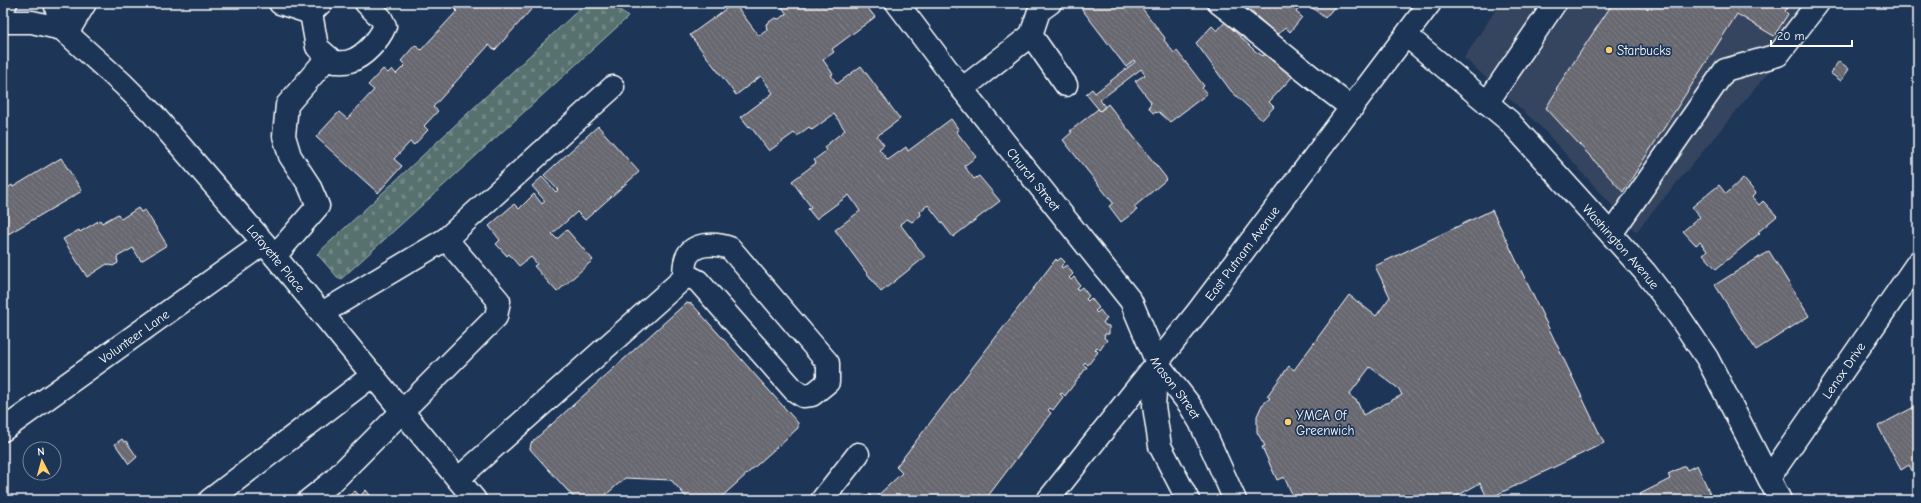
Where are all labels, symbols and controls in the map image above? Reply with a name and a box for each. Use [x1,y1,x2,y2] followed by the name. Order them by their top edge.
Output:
[1771,22,1852,48] scale bar
[1777,29,1805,43] text: 20 m
[1617,43,1671,58] place label: Starbucks
[1604,45,1614,55] marker: Starbucks
[1004,145,1064,215] street label: Church Street
[1580,201,1662,292] street label: Washington Avenue
[1202,203,1283,304] street label: East Putnam Avenue
[244,222,308,295] street label: Lafayette Place
[96,306,172,367] street label: Volunteer Lane
[1819,339,1869,401] street label: Lenox Drive
[1147,355,1204,423] street label: Mason Street
[1296,408,1354,438] place label: YMCA Of Greenwich
[1283,417,1293,427] marker: YMCA Of Greenwich
[22,441,62,481] north arrow
[37,445,45,458] text: N

